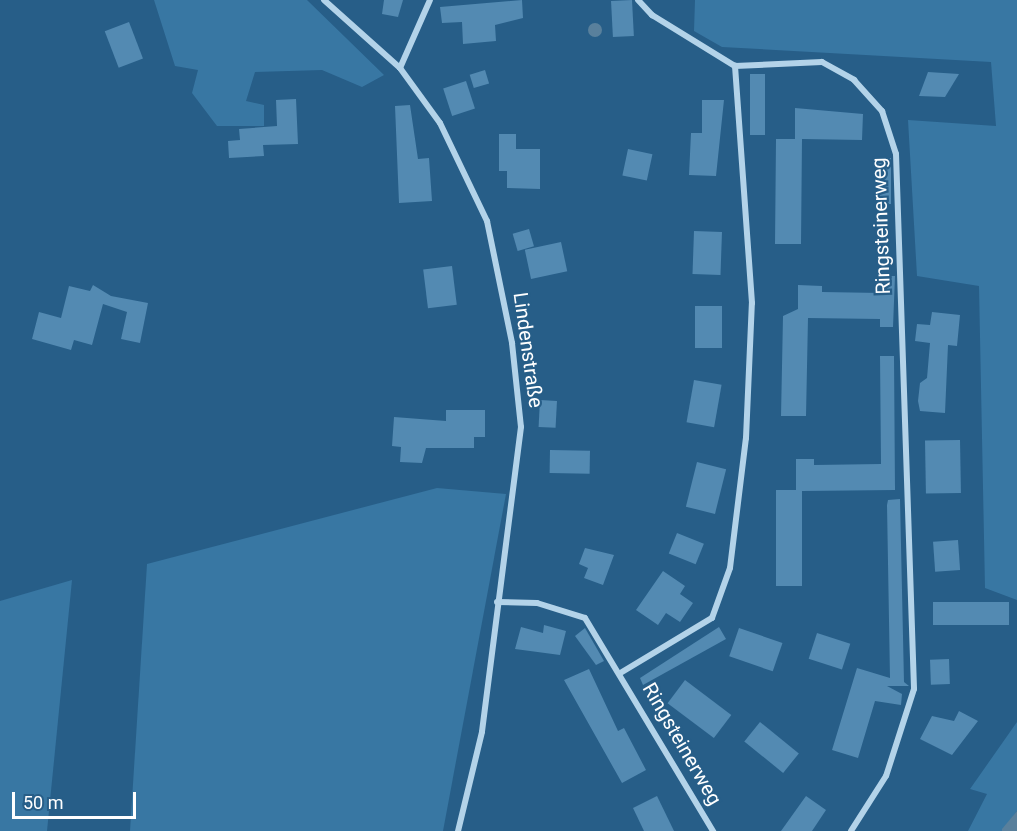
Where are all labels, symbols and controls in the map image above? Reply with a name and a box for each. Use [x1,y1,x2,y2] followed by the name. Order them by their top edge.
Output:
[867,157,895,295] street label: Ringsteinerweg
[508,291,548,409] street label: Lindenstraße
[637,679,727,809] street label: Ringsteinerweg
[15,780,140,818] scale bar
[23,792,63,813] text: 50 m

